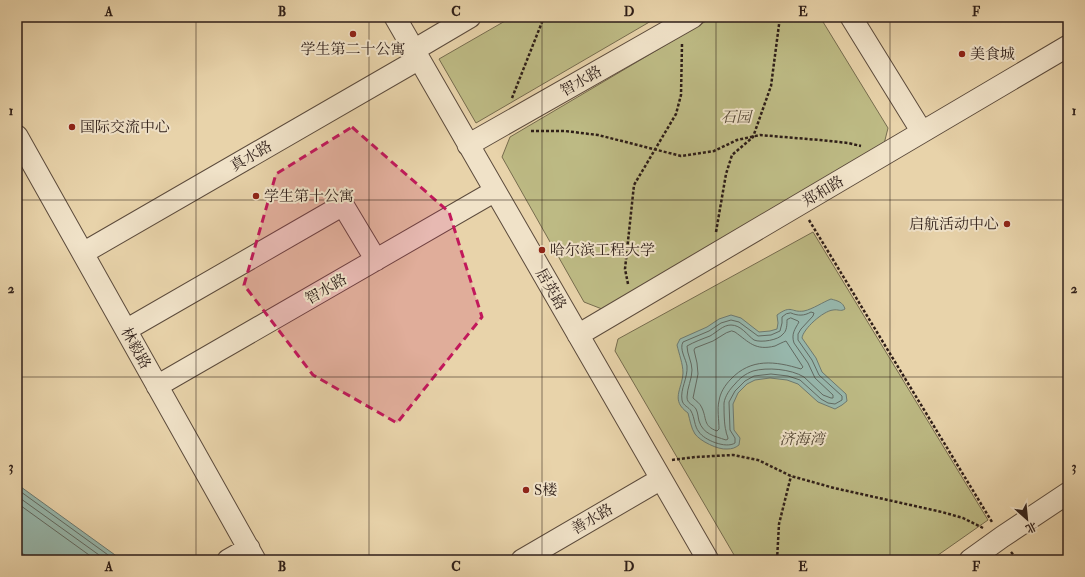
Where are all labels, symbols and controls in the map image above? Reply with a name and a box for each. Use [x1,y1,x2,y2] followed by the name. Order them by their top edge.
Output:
[104,4,114,20] text: A
[278,4,286,20] text: B
[451,4,461,20] text: C
[624,4,635,20] text: D
[798,4,808,20] text: E
[972,4,981,20] text: F
[348,29,358,39] marker: 学生第二十公寓
[300,40,406,59] place label: 学生第二十公寓
[970,45,1015,64] place label: 美食城
[957,49,967,59] marker: 美食城
[557,62,605,101] street label: 智水路
[9,103,14,119] text: 1
[1072,103,1077,119] text: 1
[721,108,753,127] park label: 石园
[80,118,170,137] place label: 国际交流中心
[67,122,77,132] marker: 国际交流中心
[227,137,275,176] street label: 真水路
[799,172,847,211] street label: 郑和路
[264,187,354,206] place label: 学生第十公寓
[251,191,261,201] marker: 学生第十公寓
[909,215,999,234] place label: 启航活动中心
[1002,219,1012,229] marker: 启航活动中心
[550,241,655,260] place label: 哈尔滨工程大学
[537,245,547,255] marker: 哈尔滨工程大学
[531,265,570,313] street label: 居英路
[302,270,350,309] street label: 智水路
[8,281,15,297] text: 2
[1071,281,1078,297] text: 2
[116,324,155,373] street label: 林毅路
[779,430,827,449] park label: 济海湾
[9,459,14,475] text: 3
[1072,459,1077,475] text: 3
[534,481,557,500] place label: S楼
[521,485,531,495] marker: S楼
[1007,499,1047,539] north arrow
[568,500,616,539] street label: 善水路
[1023,519,1039,536] text: 北
[104,559,114,575] text: A
[278,559,286,575] text: B
[451,559,461,575] text: C
[624,559,635,575] text: D
[798,559,808,575] text: E
[972,559,981,575] text: F

